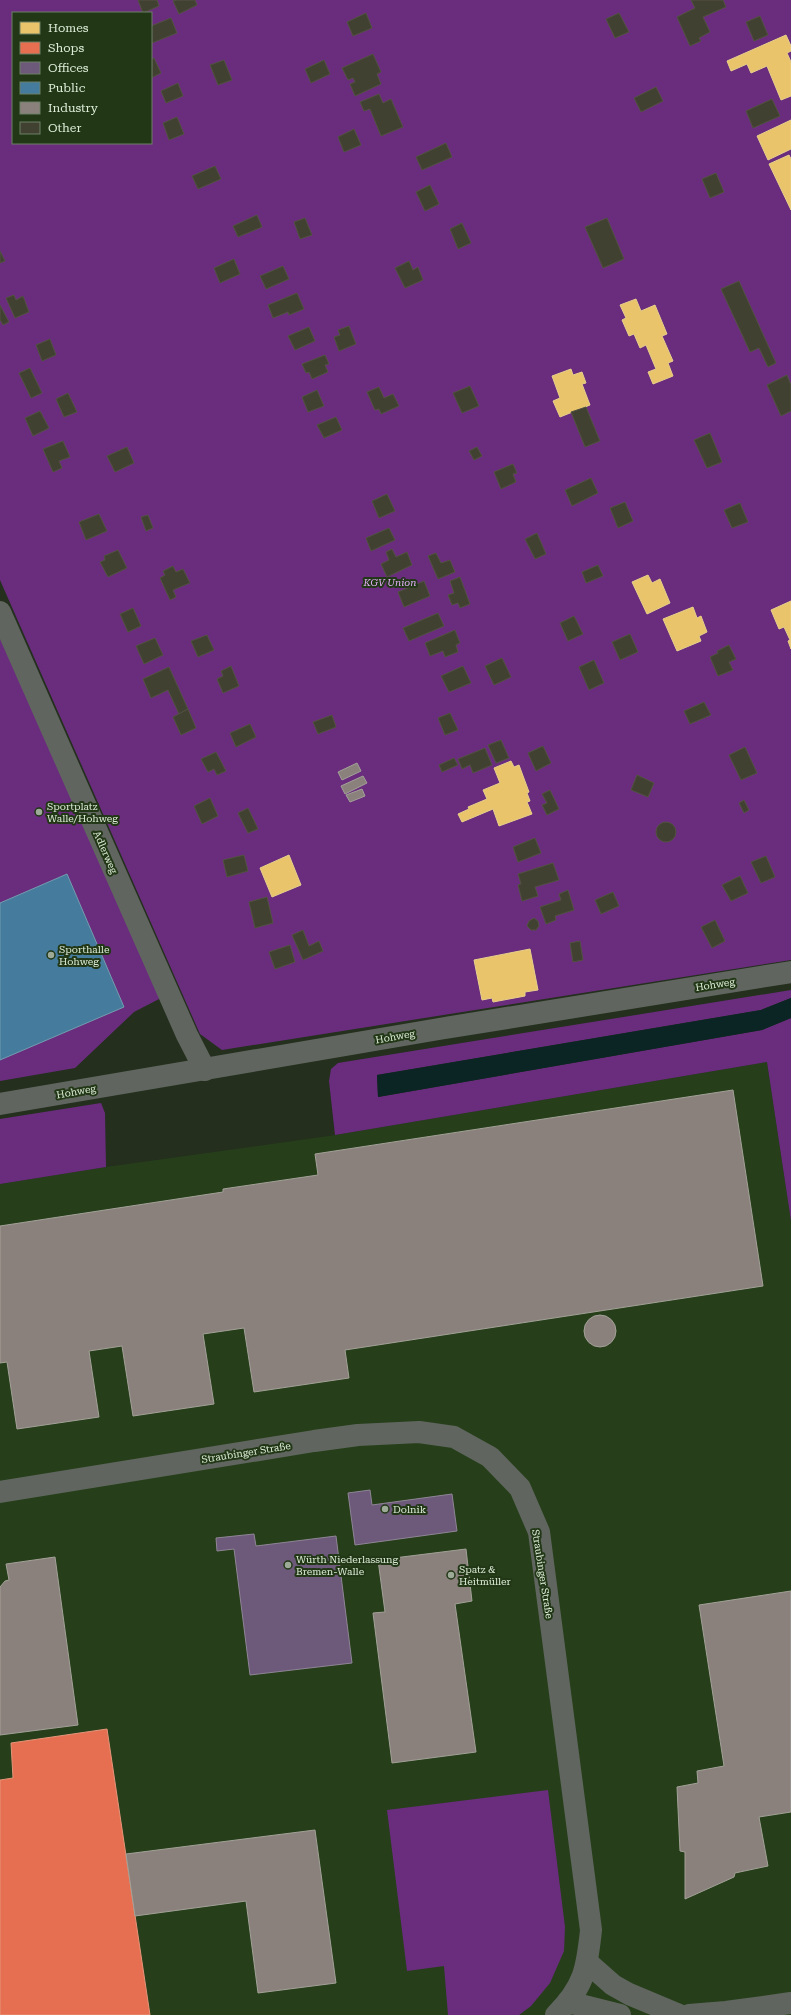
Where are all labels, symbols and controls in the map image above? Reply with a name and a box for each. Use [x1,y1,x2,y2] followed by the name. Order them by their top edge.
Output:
[12,12,152,144] legend
[48,21,89,35] text: Homes
[48,41,84,55] text: Shops
[48,61,89,75] text: Offices
[48,81,86,95] text: Public
[48,101,99,115] text: Industry
[48,121,81,135] text: Other
[363,577,416,588] park label: KGV Union
[47,801,118,824] place label: Sportplatz Walle/Hohweg
[34,807,44,817] marker: Sportplatz Walle/Hohweg
[91,829,120,876] street label: Adlerweg
[59,944,110,967] place label: Sporthalle Hohweg
[46,950,56,960] marker: Sporthalle Hohweg
[695,976,736,993] street label: Hohweg
[374,1028,416,1045] street label: Hohweg
[55,1083,97,1100] street label: Hohweg
[201,1440,292,1465] street label: Straubinger Straße
[380,1504,390,1514] marker: Dolnik
[393,1504,427,1515] place label: Dolnik
[530,1529,555,1620] street label: Straubinger Straße
[296,1554,399,1577] place label: Würth Niederlassung Bremen-Walle
[283,1560,293,1570] marker: Würth Niederlassung Bremen-Walle
[459,1564,511,1587] place label: Spatz & Heitmüller
[446,1570,456,1580] marker: Spatz & Heitmüller

